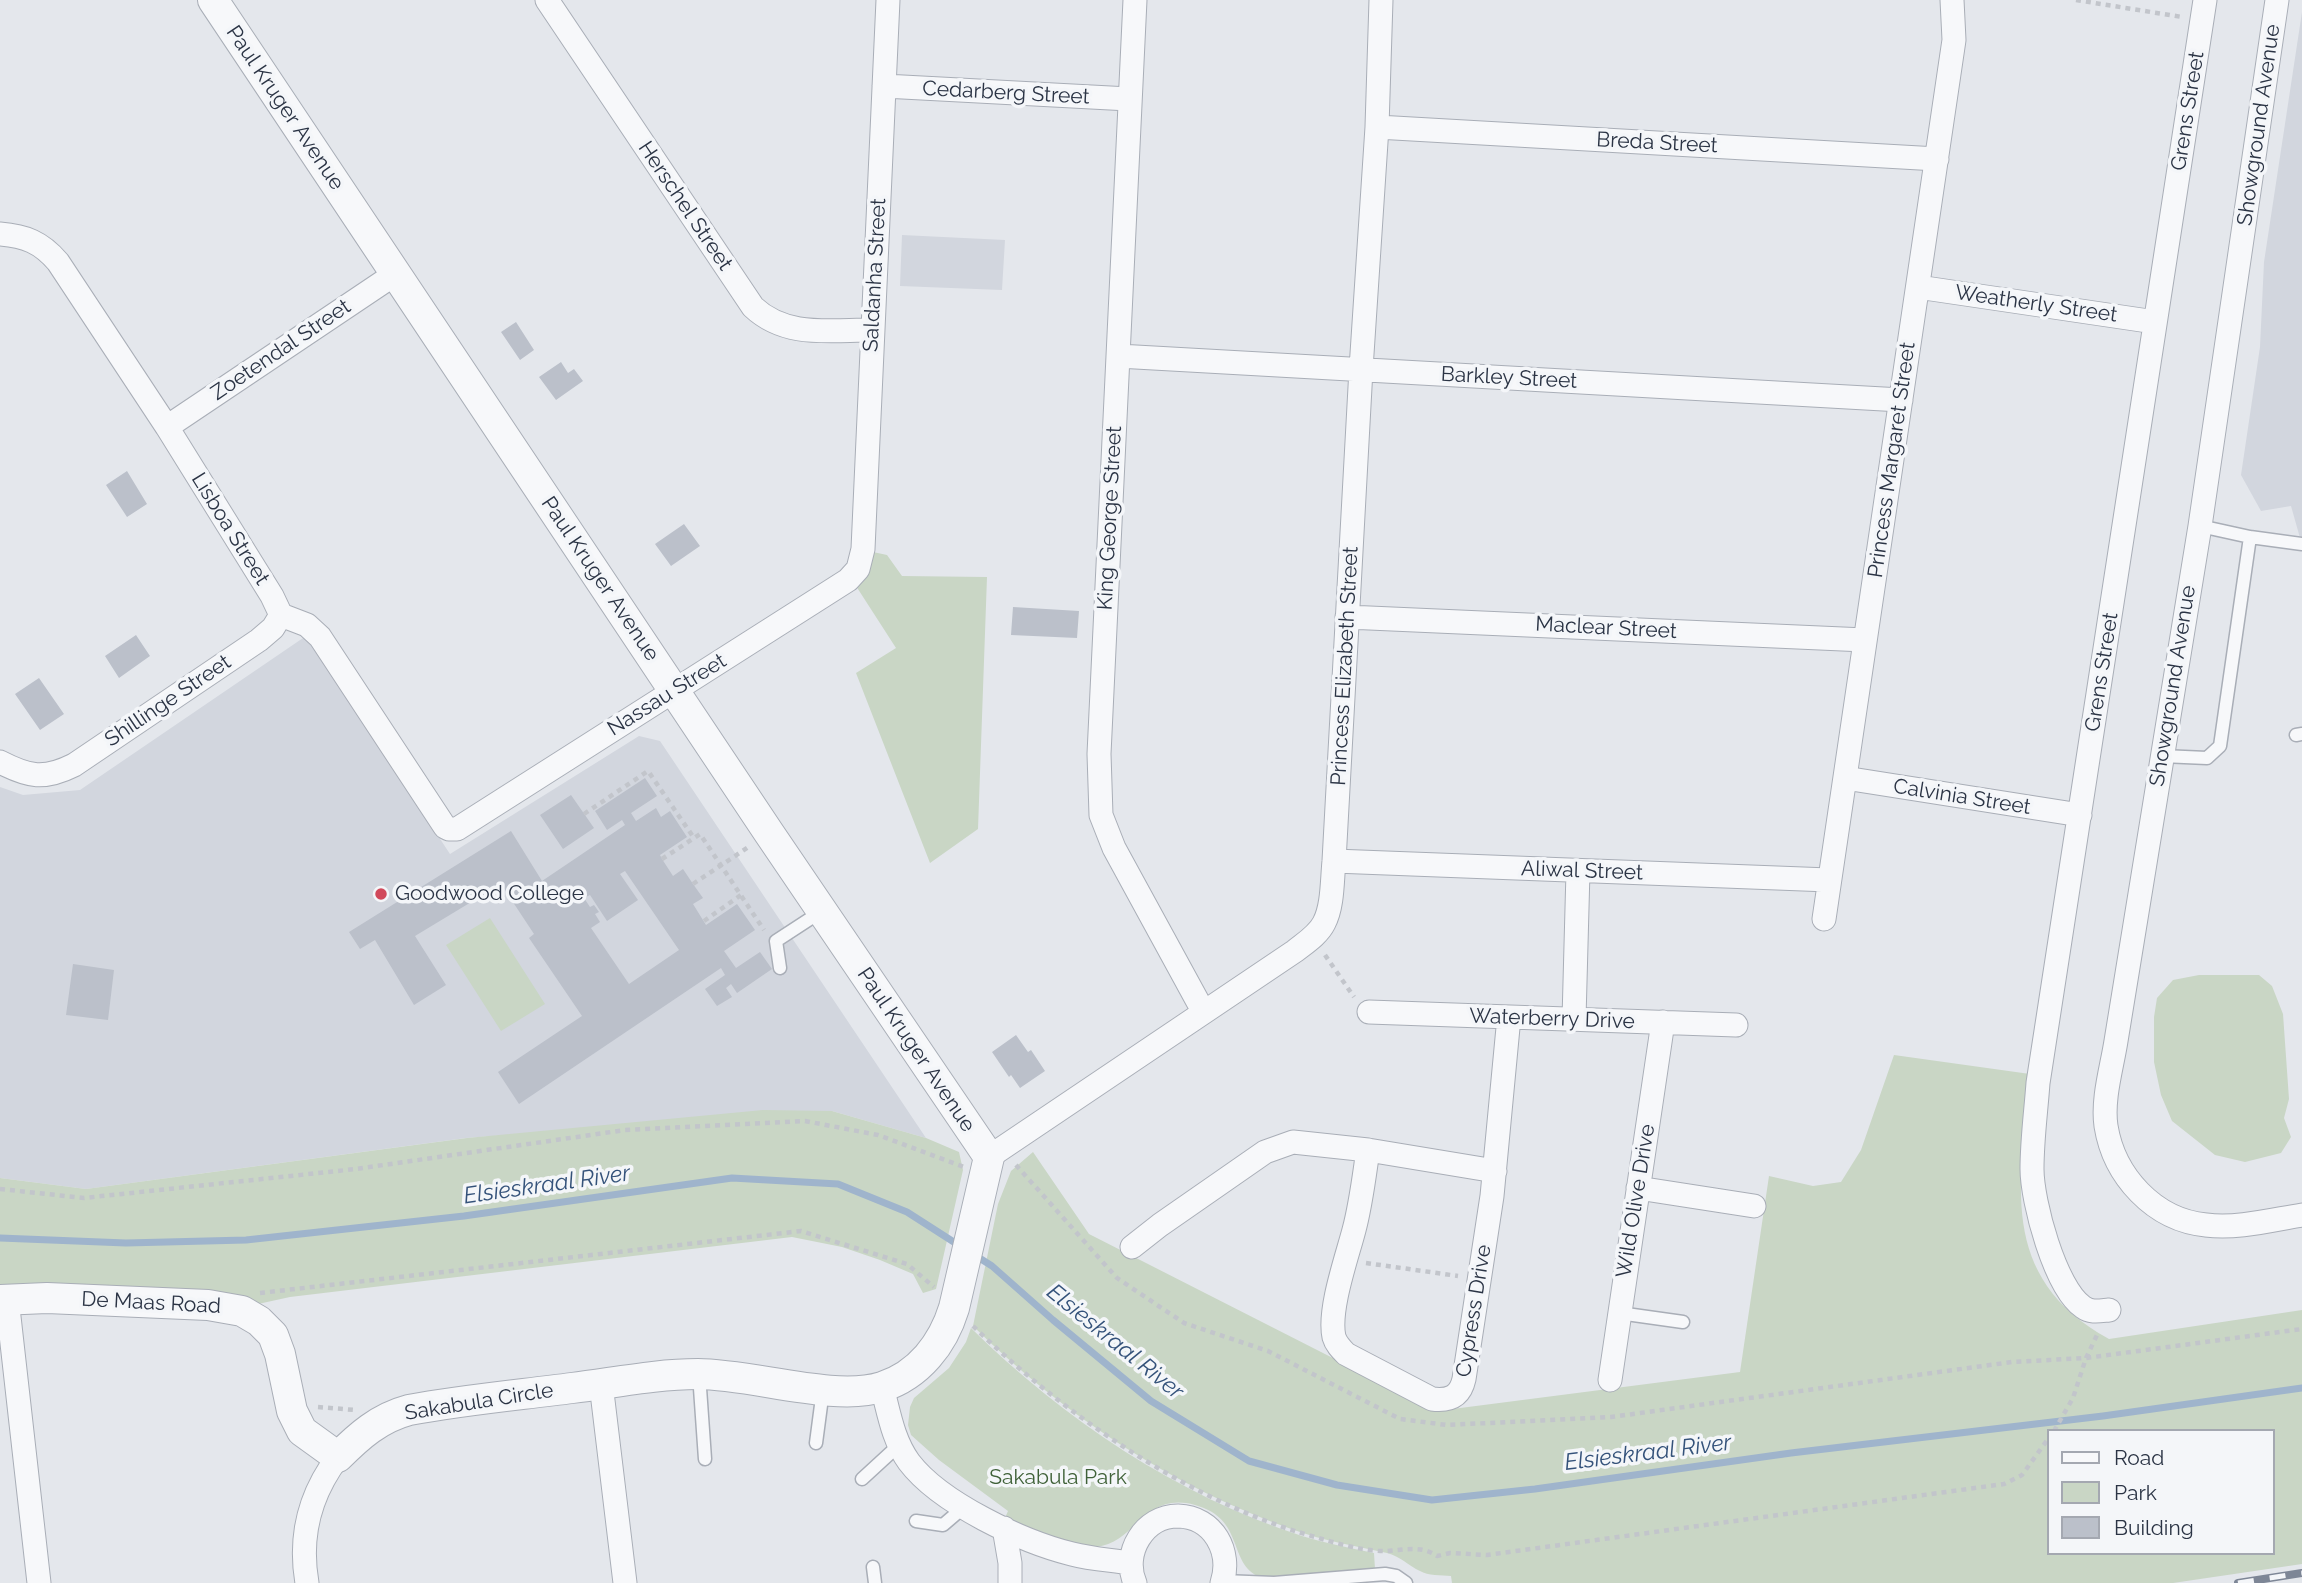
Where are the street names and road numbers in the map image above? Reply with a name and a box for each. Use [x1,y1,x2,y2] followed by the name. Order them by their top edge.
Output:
[221,21,349,195] street label: Paul Kruger Avenue
[2232,23,2286,227] street label: Showground Avenue
[2166,50,2210,172] street label: Grens Street
[922,76,1090,110] street label: Cedarberg Street
[1596,127,1718,159] street label: Breda Street
[632,137,738,275] street label: Herschel Street
[858,197,892,353] street label: Saldanha Street
[1953,280,2119,328] street label: Weatherly Street
[206,294,356,406] street label: Zoetendal Street
[1863,341,1921,579] street label: Princess Margaret Street
[1440,362,1578,394] street label: Barkley Street
[1093,425,1127,611] street label: King George Street
[186,468,274,590] street label: Lisboa Street
[536,492,664,666] street label: Paul Kruger Avenue
[1326,546,1364,786] street label: Princess Elizabeth Street
[2145,584,2201,788] street label: Showground Avenue
[2080,611,2124,733] street label: Grens Street
[1535,612,1677,644] street label: Maclear Street
[603,648,731,742] street label: Nassau Street
[100,650,236,752] street label: Shillinge Street
[1891,774,2033,820] street label: Calvinia Street
[1521,856,1643,886] street label: Aliwal Street
[852,963,980,1137] street label: Paul Kruger Avenue
[1469,1004,1635,1034] street label: Waterberry Drive
[1611,1122,1661,1280] street label: Wild Olive Drive
[1451,1243,1497,1379] street label: Cypress Drive
[81,1287,221,1319] street label: De Maas Road
[403,1378,555,1426] street label: Sakabula Circle

